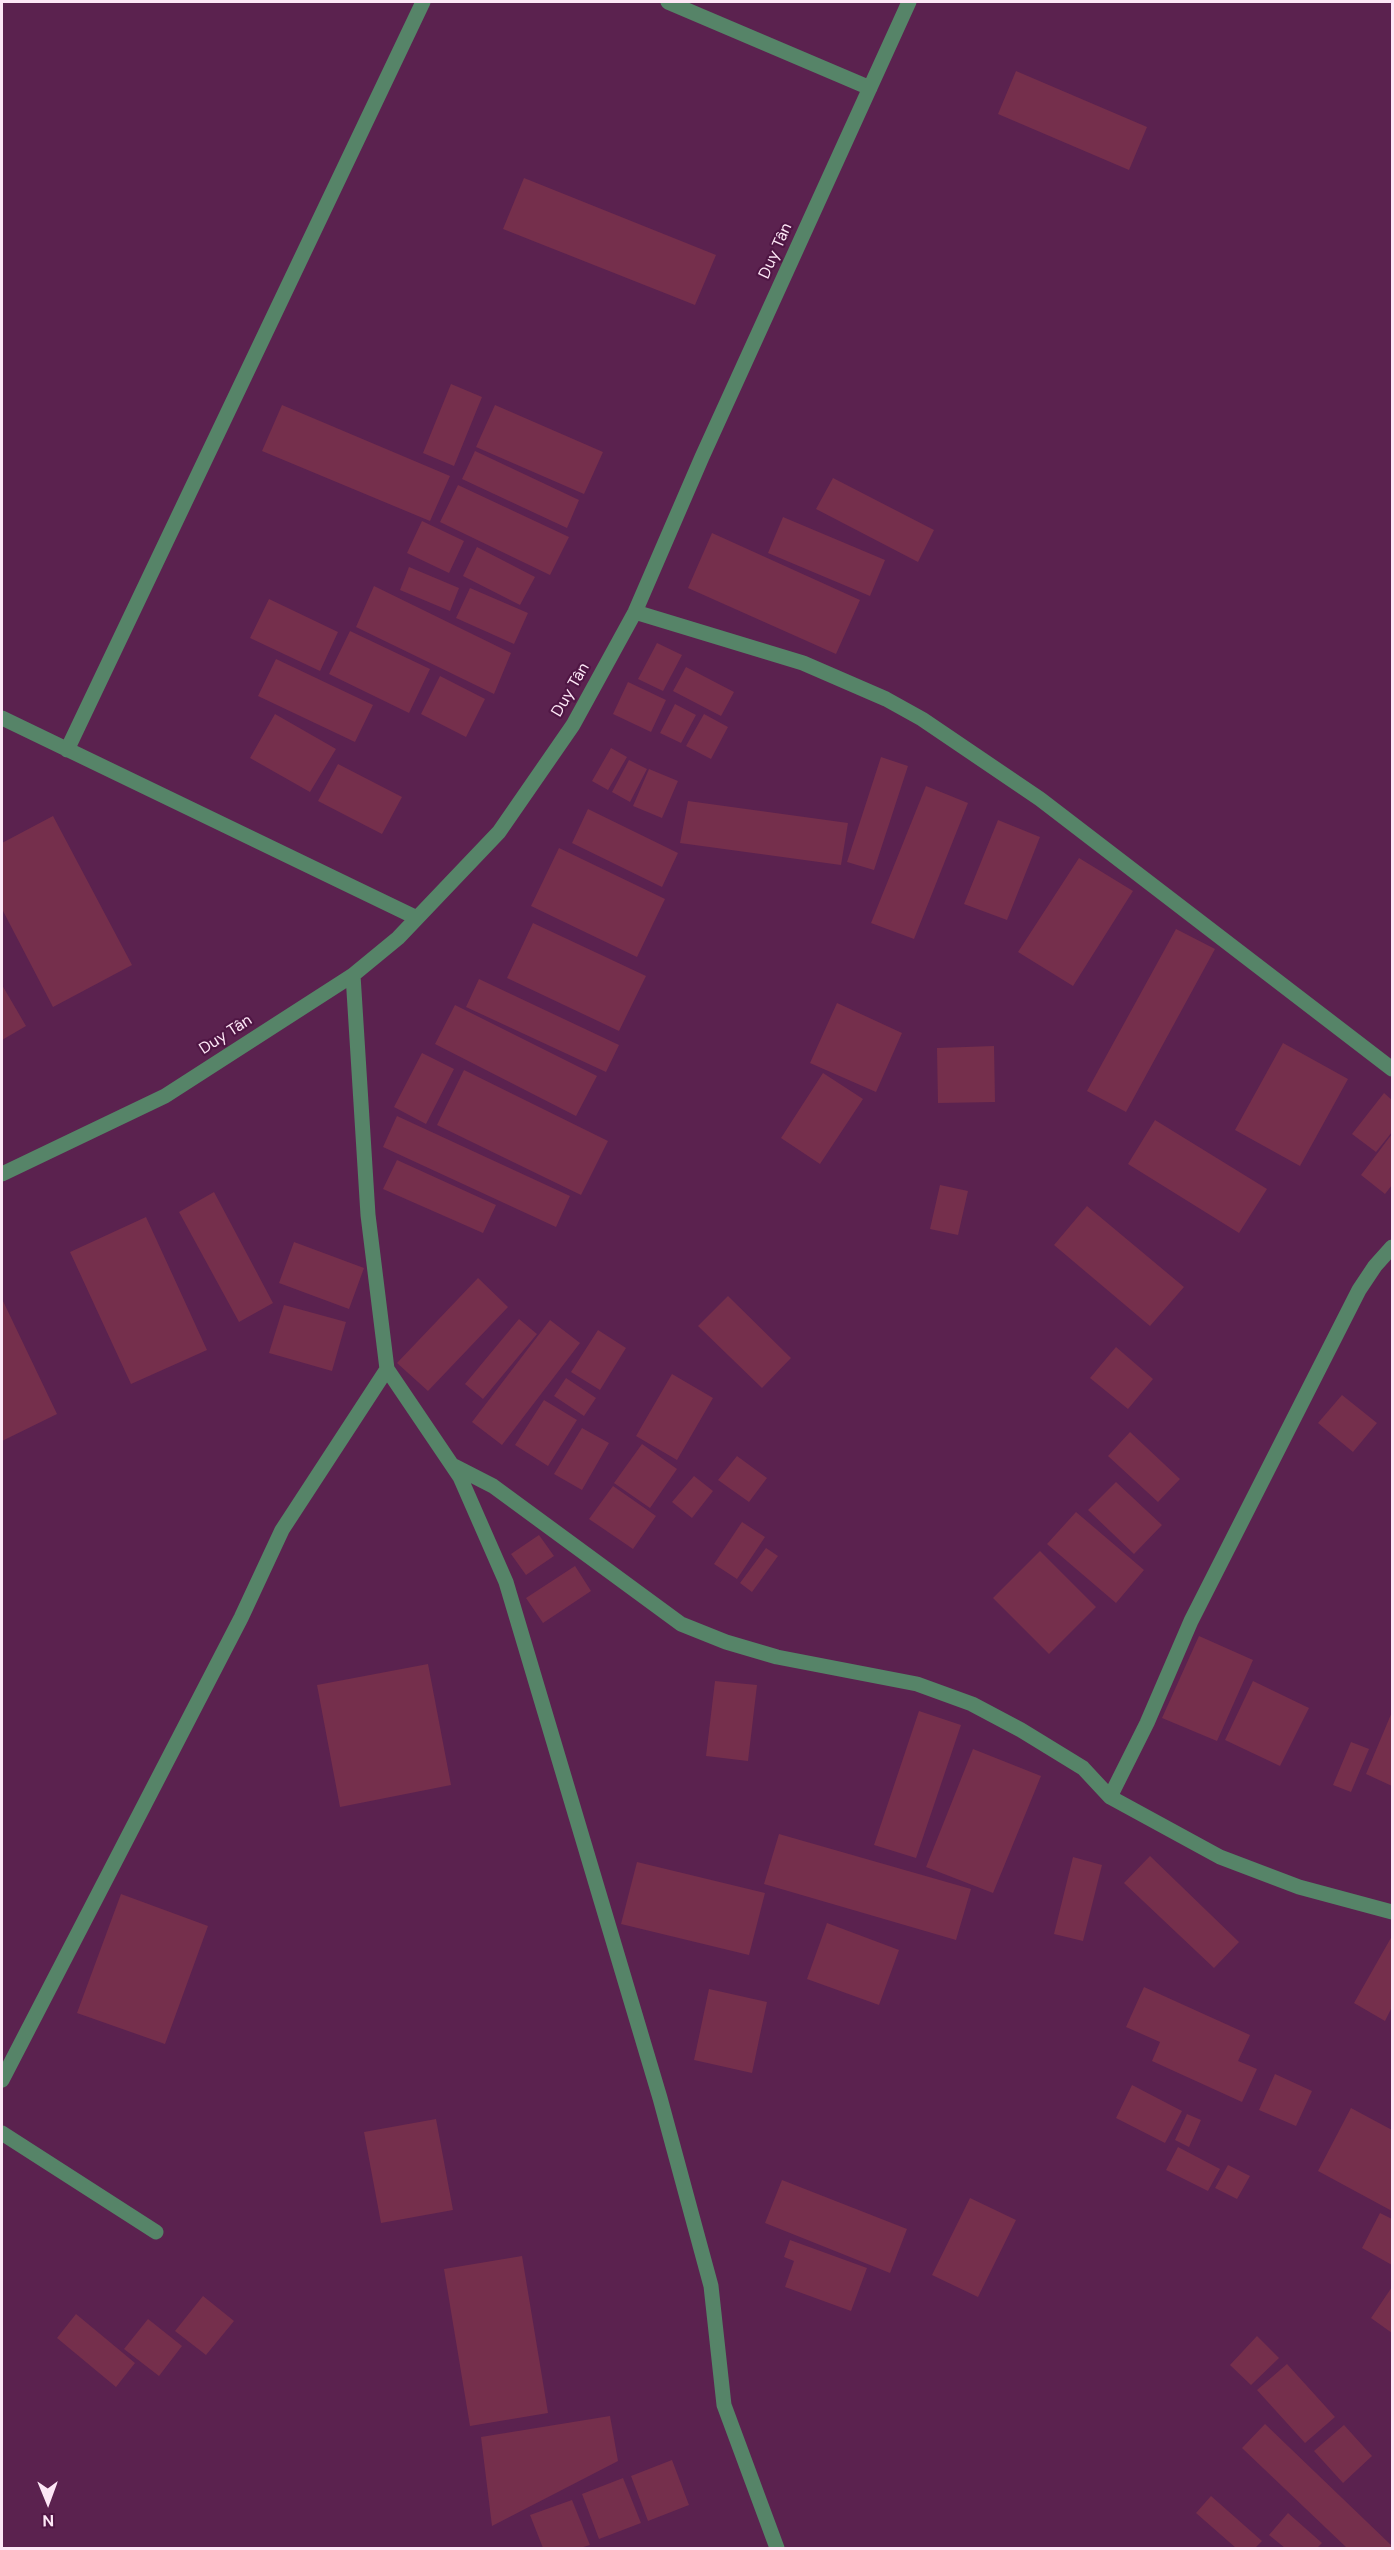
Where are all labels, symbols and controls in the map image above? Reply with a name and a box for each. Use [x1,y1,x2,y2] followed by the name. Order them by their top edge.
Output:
[755,220,797,282] street label: Duy Tân
[548,660,594,720] street label: Duy Tân
[196,1011,256,1059] street label: Duy Tân
[18,2472,78,2532] north arrow
[42,2510,54,2531] text: N

